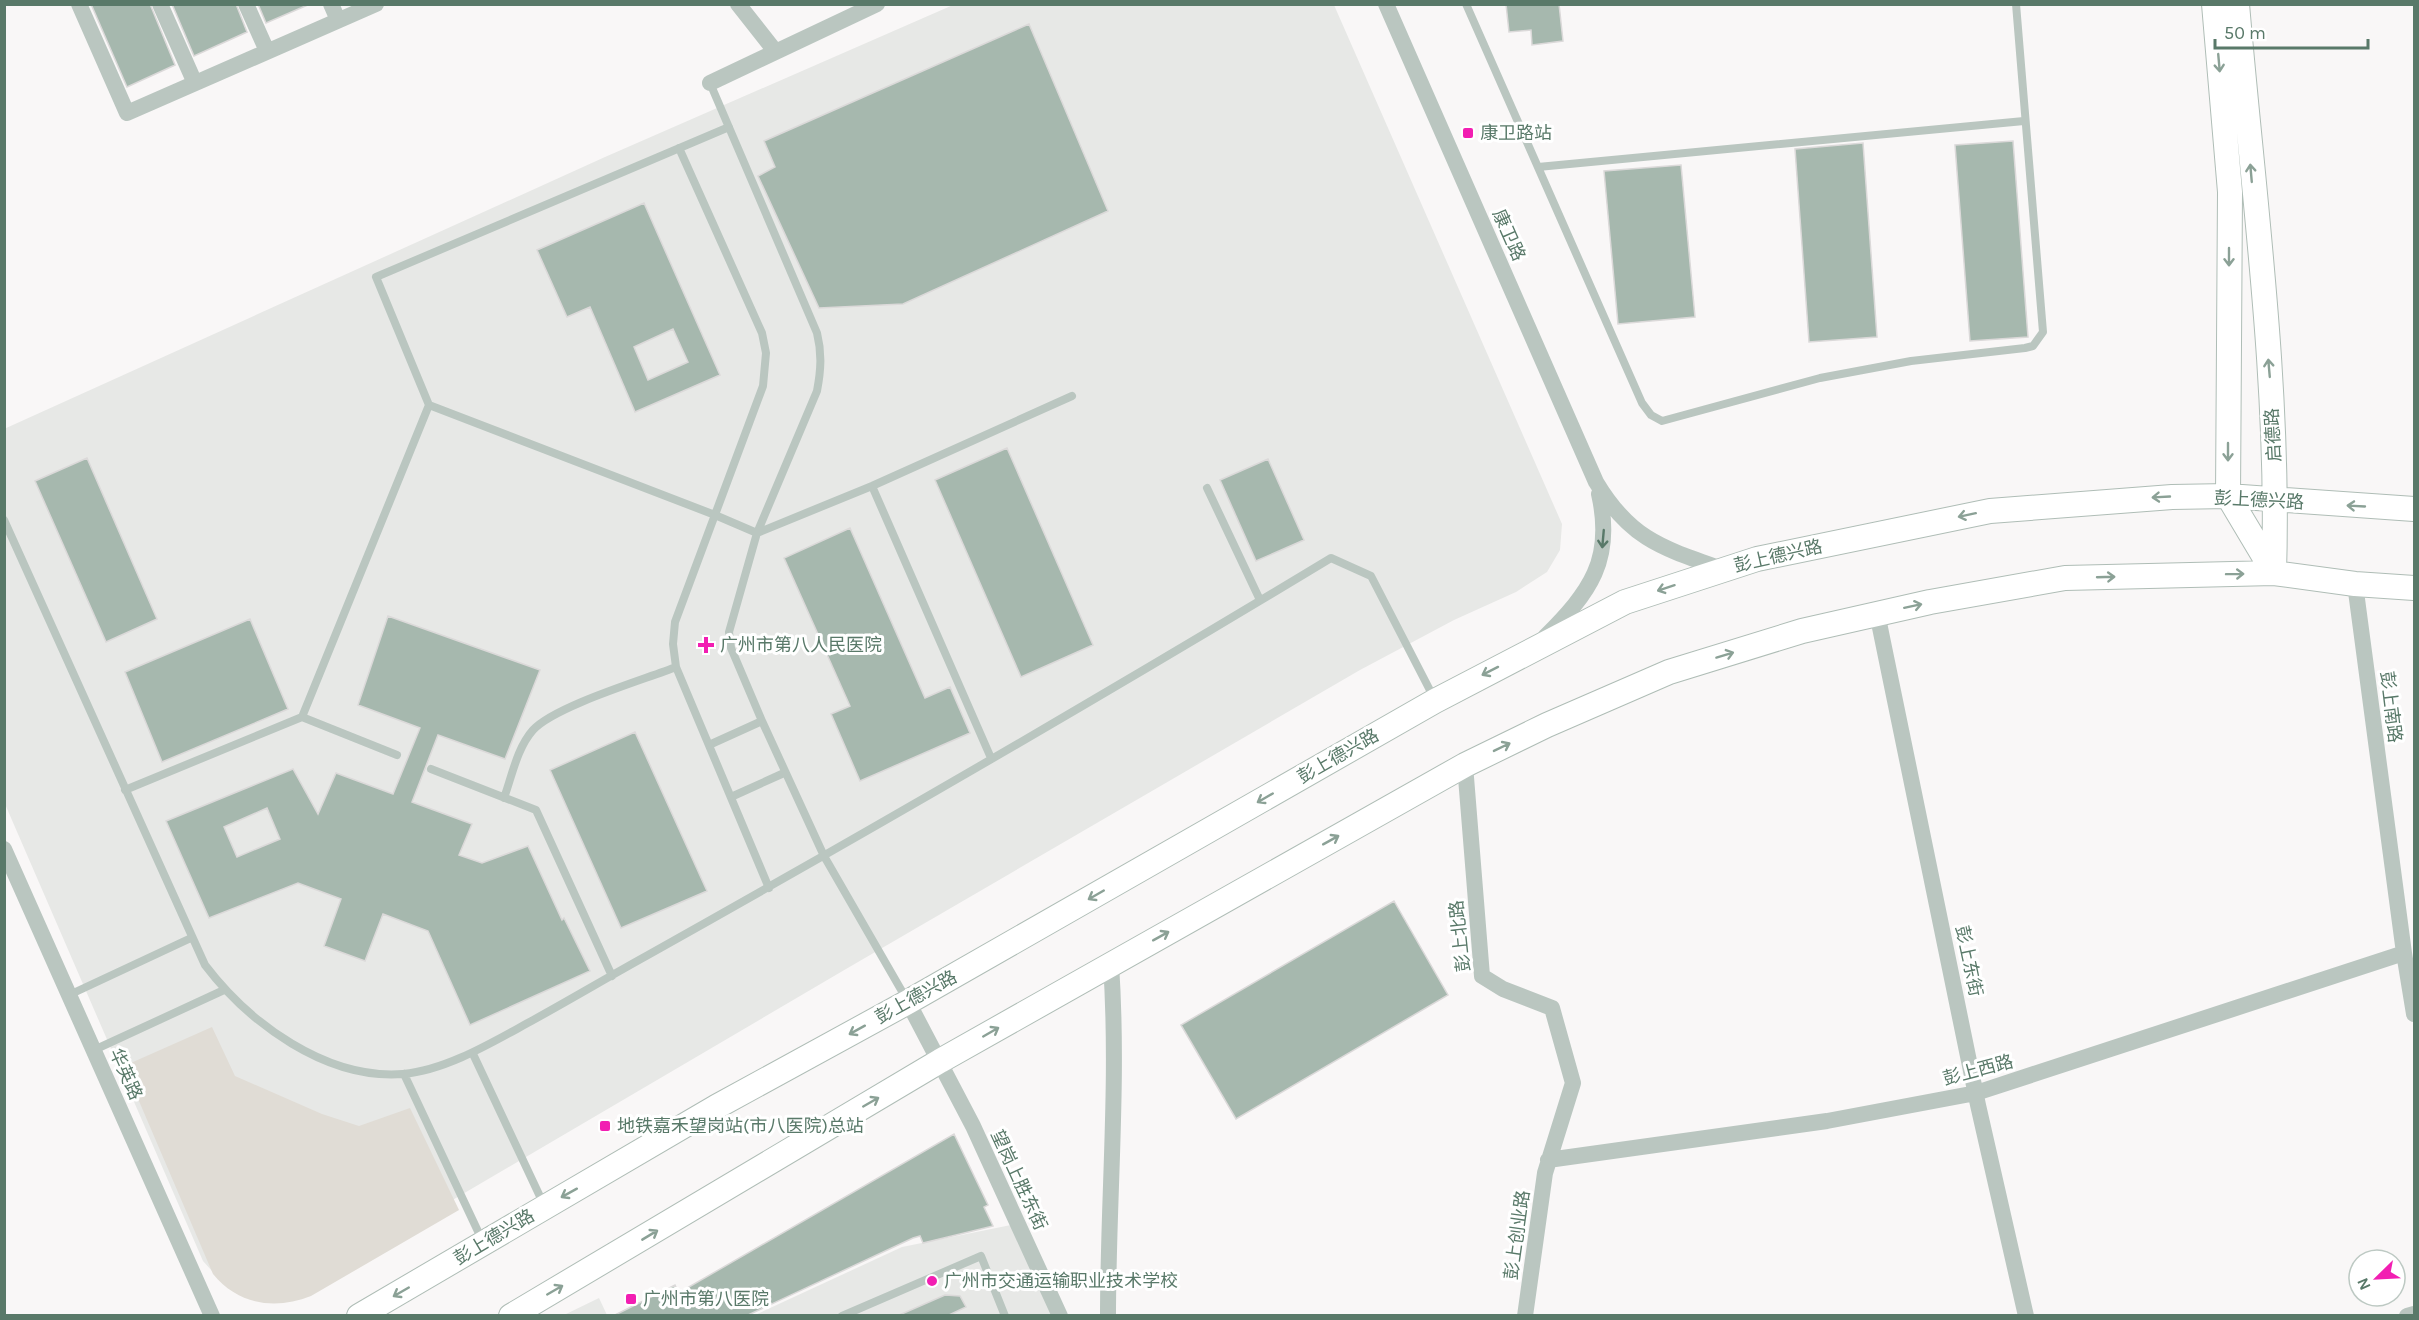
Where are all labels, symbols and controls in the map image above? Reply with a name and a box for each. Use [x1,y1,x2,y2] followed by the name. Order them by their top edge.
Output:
[2215,12,2368,50] scale bar
[2224,22,2266,44] text: 50 m
[2214,52,2225,72] one-way arrow
[1480,122,1552,144] place label: 康卫路站
[1461,126,1475,140] marker: 康卫路站
[2245,164,2256,184] one-way arrow
[1488,206,1530,264] street label: 康卫路
[2223,247,2235,267] one-way arrow
[2263,358,2274,378] one-way arrow
[2261,407,2285,463] street label: 启德路
[2222,442,2234,462] one-way arrow
[2213,487,2305,513] street label: 彭上德兴路
[2152,492,2172,503] one-way arrow
[2347,500,2367,511] one-way arrow
[1958,510,1978,521] one-way arrow
[1597,529,1608,549] one-way arrow
[1732,535,1824,577] street label: 彭上德兴路
[2224,568,2244,580] one-way arrow
[2095,571,2115,583] one-way arrow
[1657,583,1676,594] one-way arrow
[1904,599,1923,611] one-way arrow
[720,634,882,656] place label: 广州市第八人民医院
[697,636,715,654] marker: 广州市第八人民医院
[1715,649,1734,660] one-way arrow
[1481,665,1499,677] one-way arrow
[2376,670,2406,744] street label: 彭上南路
[1294,724,1382,788] street label: 彭上德兴路
[1492,741,1510,752] one-way arrow
[1257,792,1274,804] one-way arrow
[1322,834,1339,846] one-way arrow
[1088,889,1105,901] one-way arrow
[1445,899,1475,973] street label: 彭上北路
[1951,923,1987,999] street label: 彭上东街
[1152,930,1169,942] one-way arrow
[871,966,961,1028] street label: 彭上德兴路
[848,1025,866,1036] one-way arrow
[982,1026,999,1038] one-way arrow
[105,1045,147,1103] street label: 华英路
[1940,1050,2016,1090] street label: 彭上西路
[862,1095,879,1107] one-way arrow
[617,1115,864,1137] place label: 地铁嘉禾望岗站(市八医院)总站
[598,1119,612,1133] marker: 地铁嘉禾望岗站(市八医院)总站
[986,1126,1052,1234] street label: 望岗上胜东街
[561,1188,578,1200] one-way arrow
[1500,1189,1534,1281] street label: 彭上创业路
[450,1204,538,1270] street label: 彭上德兴路
[641,1228,658,1240] one-way arrow
[2347,1248,2407,1308] north arrow
[944,1270,1178,1292] place label: 广州市交通运输职业技术学校
[925,1274,939,1288] marker: 广州市交通运输职业技术学校
[2353,1275,2375,1293] text: N
[546,1284,563,1296] one-way arrow
[393,1286,410,1298] one-way arrow
[643,1288,769,1310] place label: 广州市第八医院
[624,1292,638,1306] marker: 广州市第八医院

